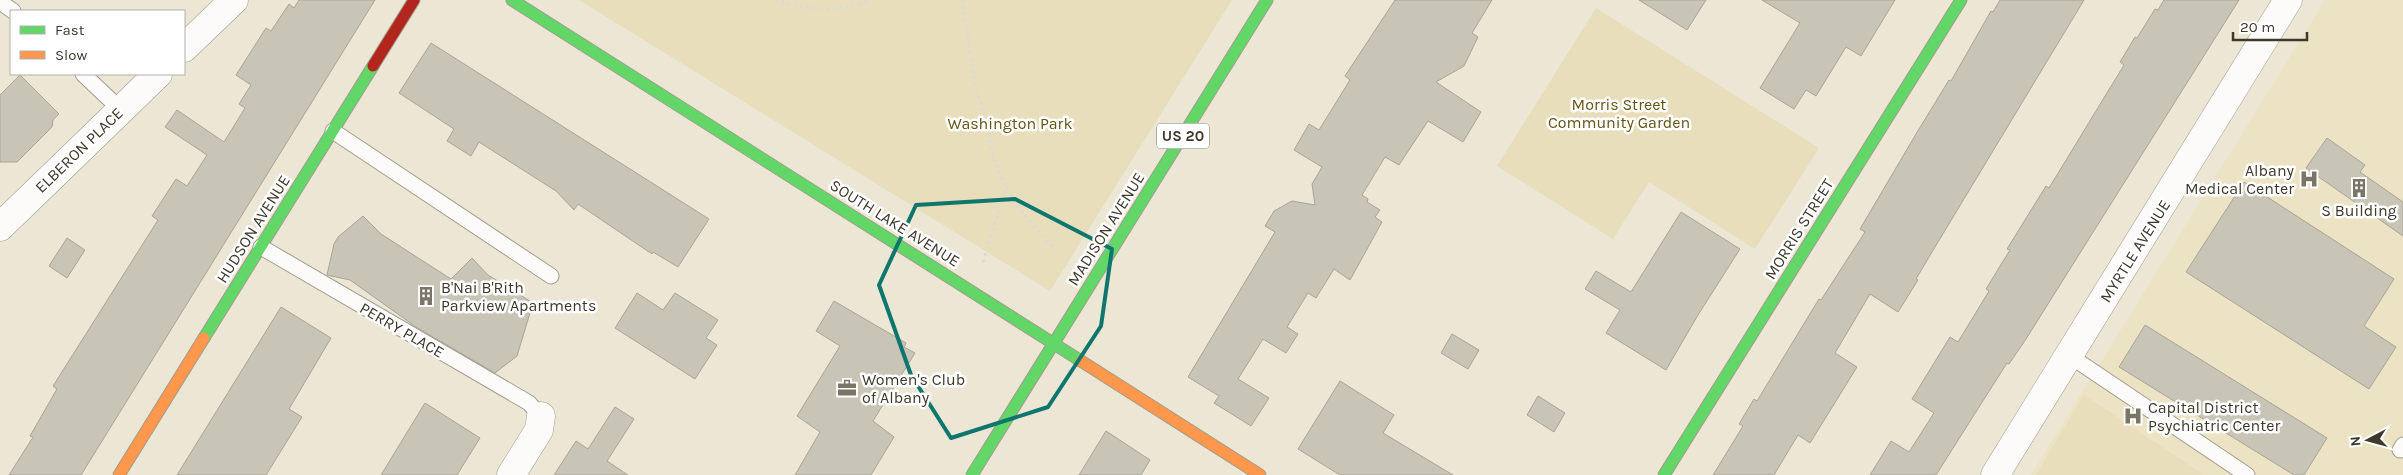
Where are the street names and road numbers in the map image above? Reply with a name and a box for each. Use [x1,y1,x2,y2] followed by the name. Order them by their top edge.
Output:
[31,103,127,197] street label: ELBERON PLACE
[1157,124,1209,148] road number: US 20
[1064,169,1148,289] street label: MADISON AVENUE
[212,172,294,286] street label: HUDSON AVENUE
[827,175,963,271] street label: SOUTH LAKE AVENUE
[1760,175,1838,283] street label: MORRIS STREET
[2096,196,2174,306] street label: MYRTLE AVENUE
[356,298,448,362] street label: PERRY PLACE

